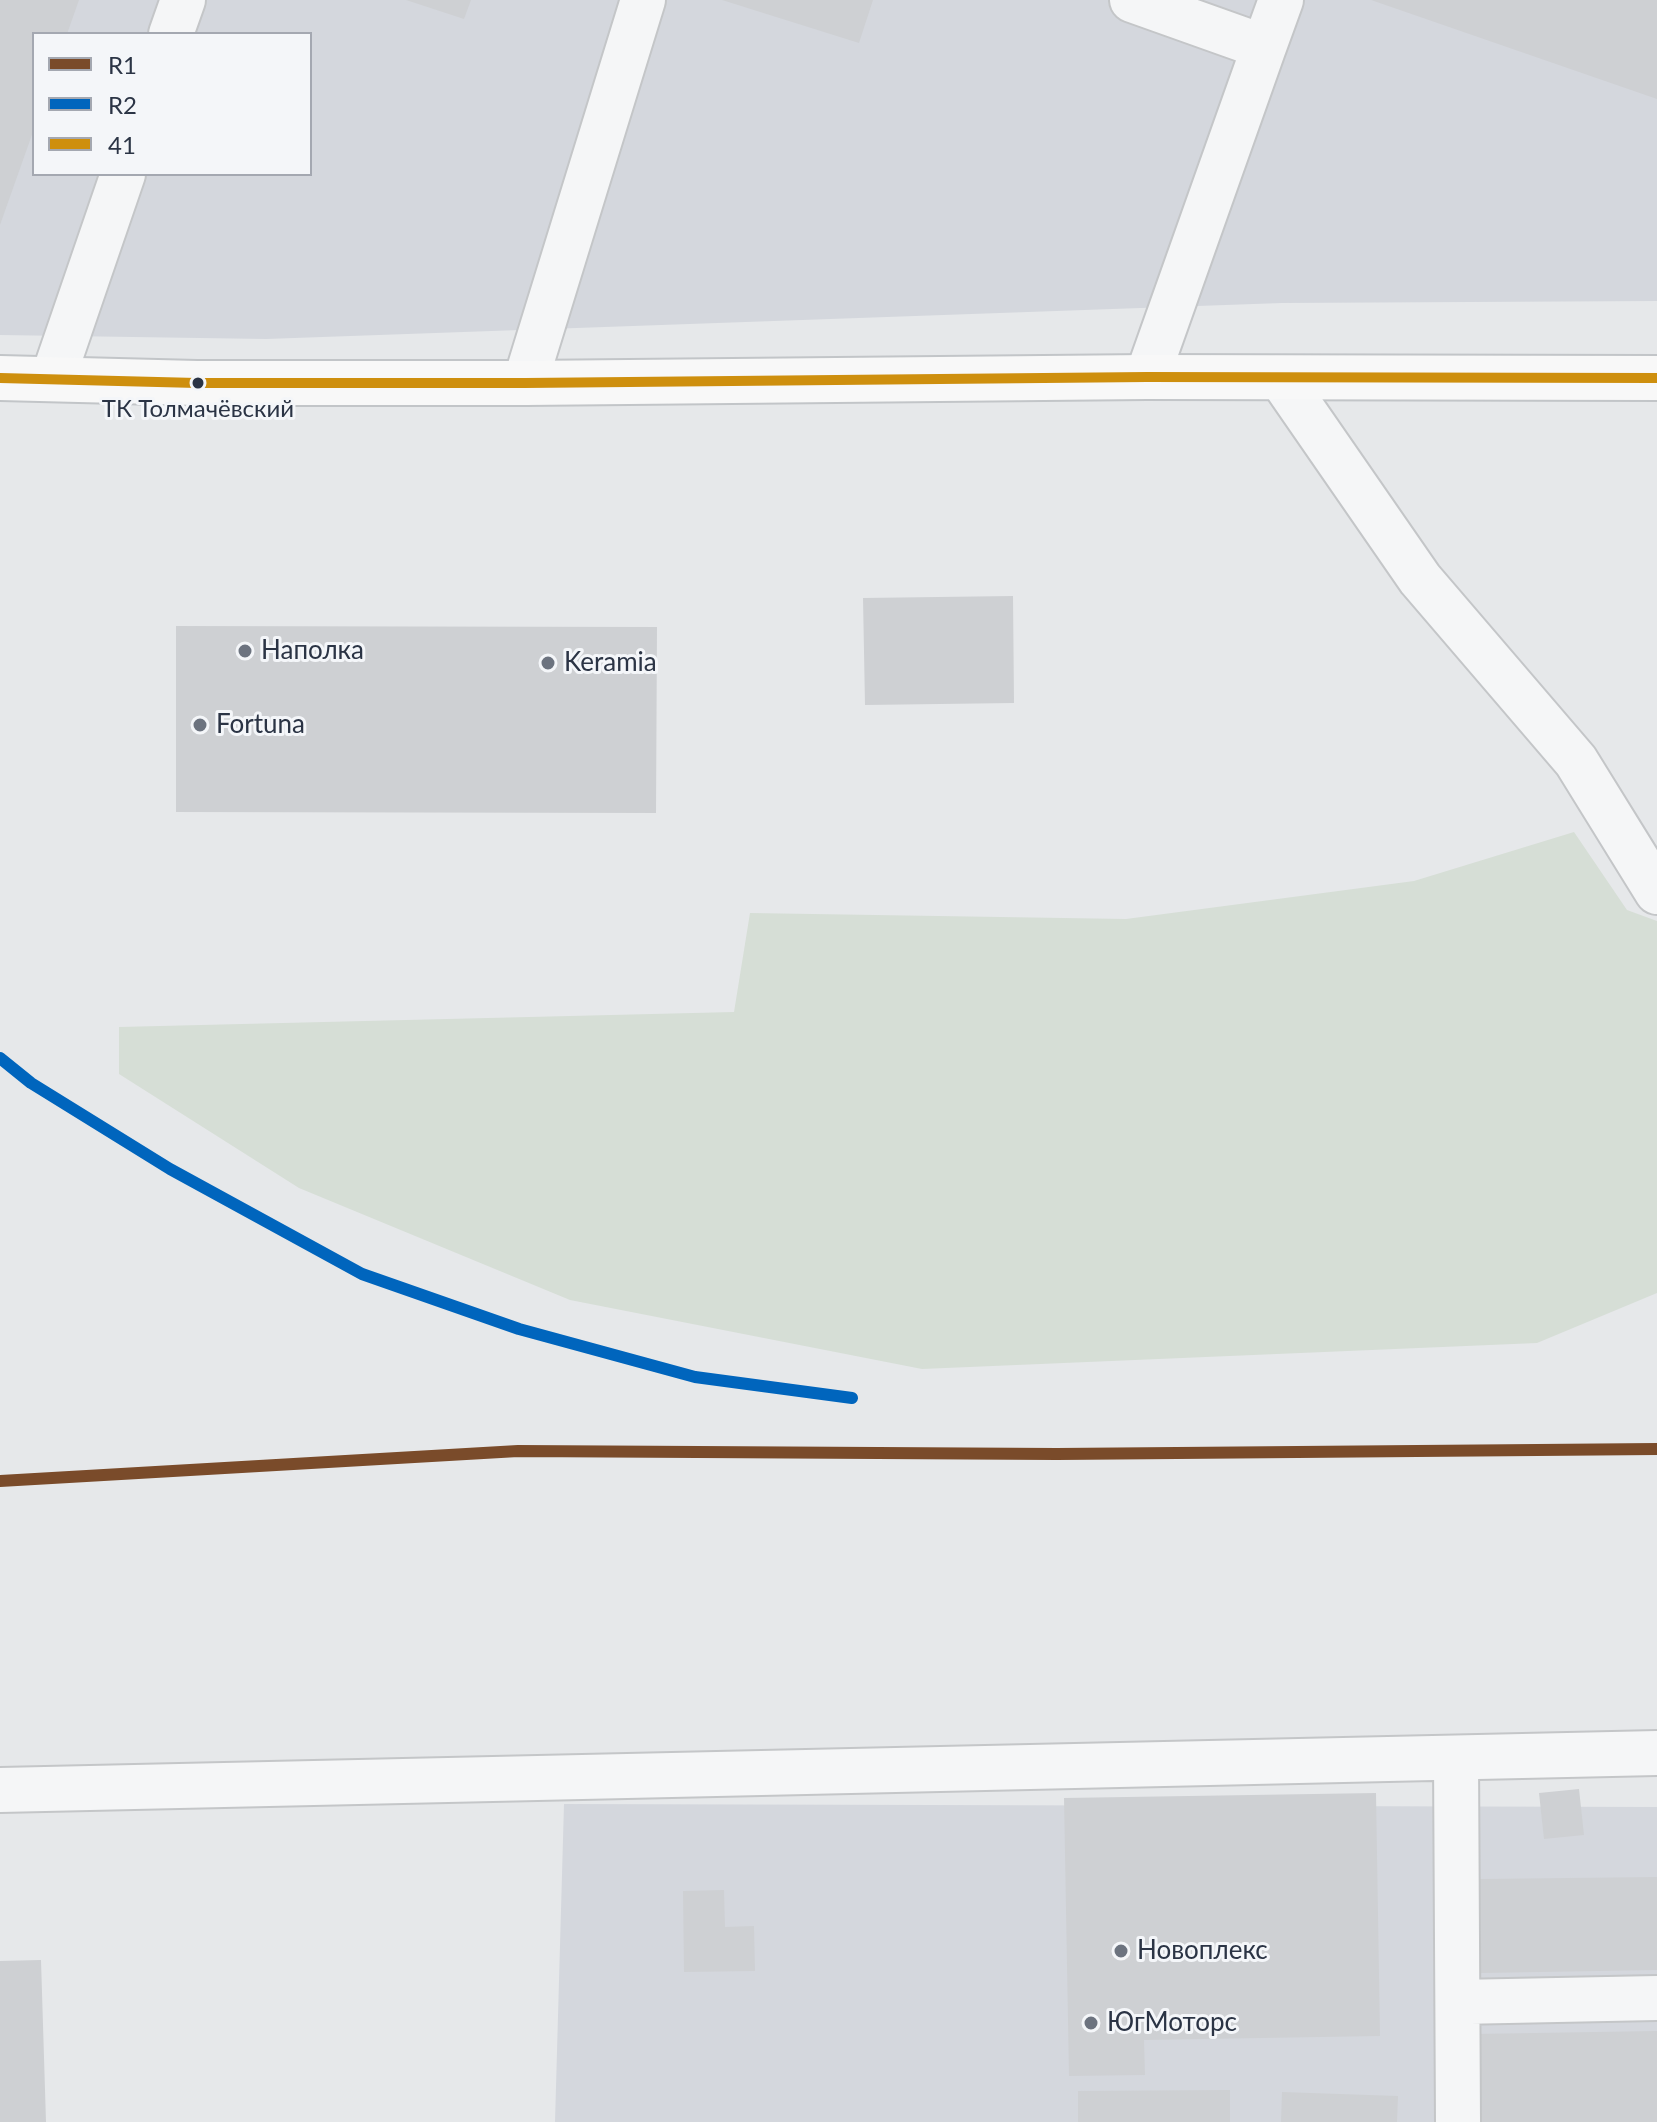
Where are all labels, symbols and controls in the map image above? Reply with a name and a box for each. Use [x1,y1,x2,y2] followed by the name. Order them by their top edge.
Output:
[32,32,312,176] legend
[108,50,137,79] text: R1
[108,90,137,119] text: R2
[108,130,136,159] text: 41
[190,375,206,391] marker: ТК Толмачёвский
[102,395,294,423] place label: ТК Толмачёвский
[261,635,364,667] place label: Наполка
[236,642,254,660] marker: Наполка
[564,647,657,679] place label: Keramia
[539,654,557,672] marker: Keramia
[216,709,305,741] place label: Fortuna
[191,716,209,734] marker: Fortuna
[1137,1935,1268,1967] place label: Новоплекс
[1112,1942,1130,1960] marker: Новоплекс
[1107,2007,1237,2039] place label: ЮгМоторс
[1082,2014,1100,2032] marker: ЮгМоторс

